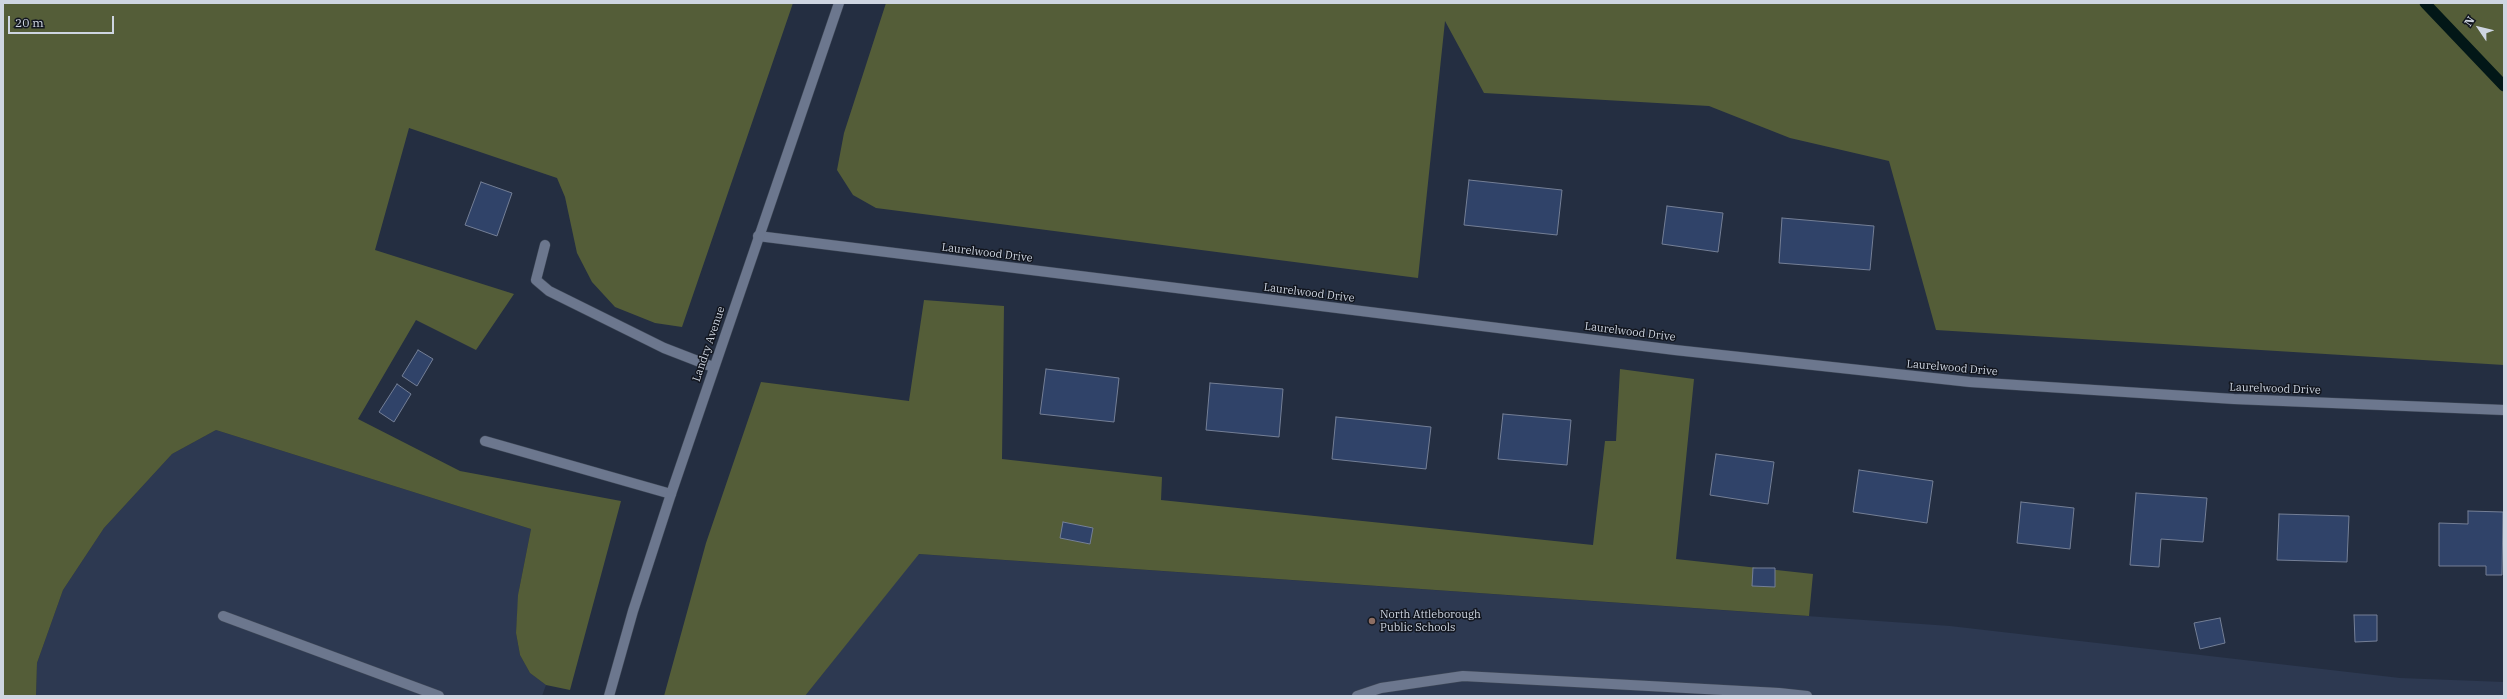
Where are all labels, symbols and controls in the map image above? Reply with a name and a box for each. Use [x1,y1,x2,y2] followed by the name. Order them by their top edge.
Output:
[10,8,116,34] scale bar
[2459,8,2499,48] north arrow
[2461,14,2477,29] text: N
[15,15,44,30] text: 20 m
[941,241,1033,265] street label: Laurelwood Drive
[1263,281,1355,305] street label: Laurelwood Drive
[690,305,728,383] street label: Landry Avenue
[1584,320,1676,344] street label: Laurelwood Drive
[1906,357,1998,379] street label: Laurelwood Drive
[2229,381,2321,397] street label: Laurelwood Drive
[1380,608,1481,634] place label: North Attleborough Public Schools
[1367,616,1377,626] marker: North Attleborough Public Schools

